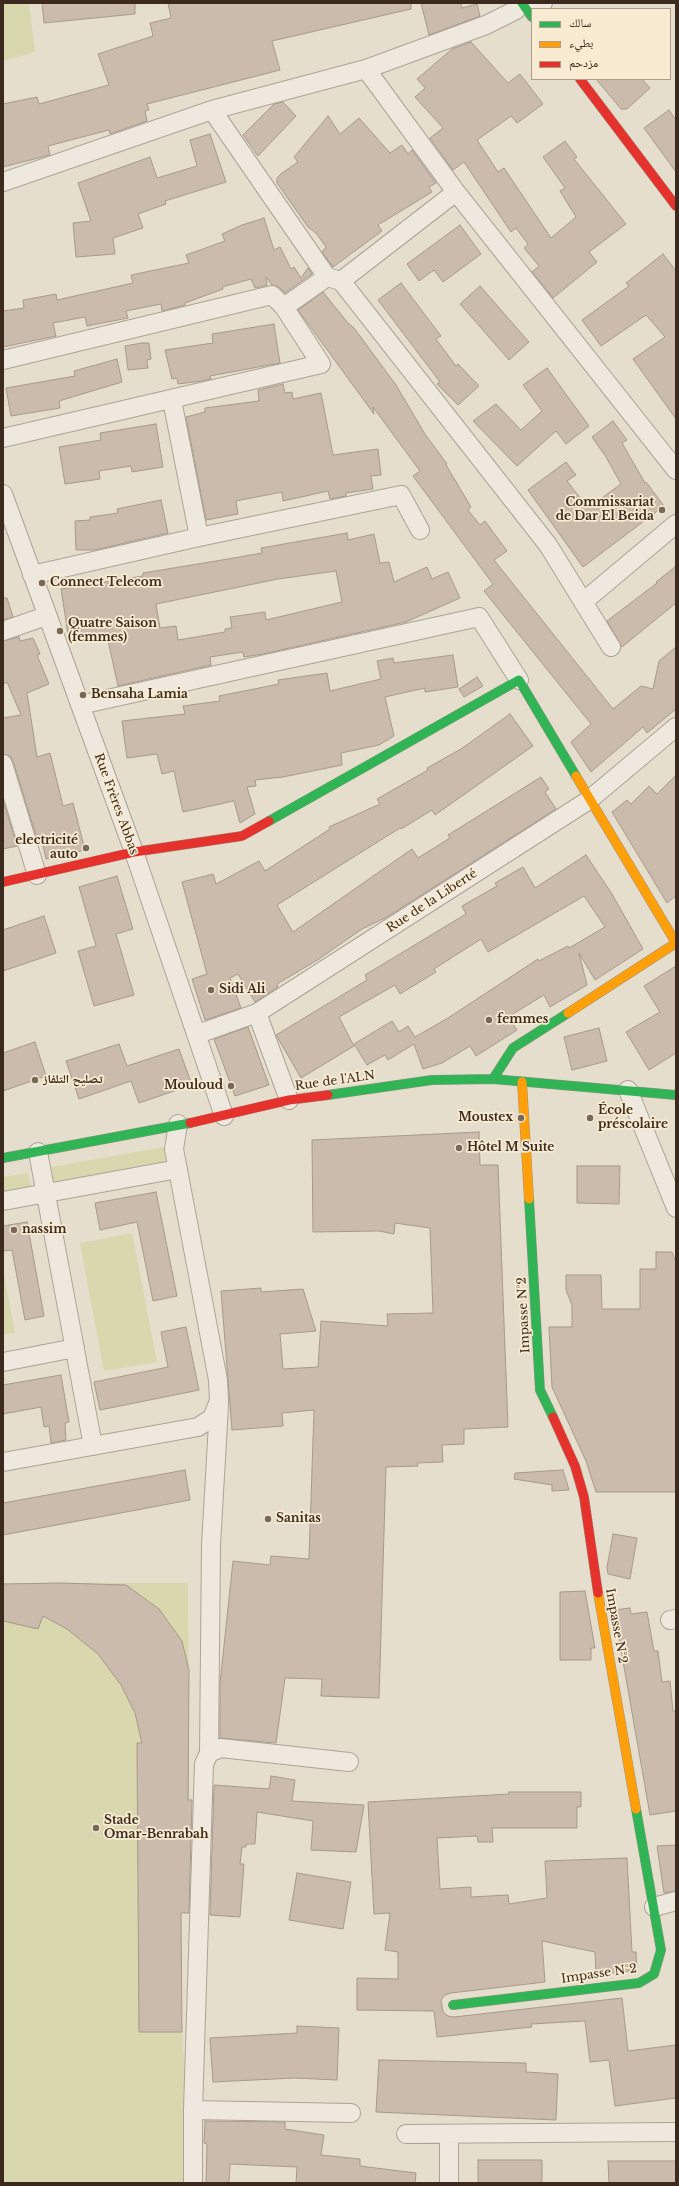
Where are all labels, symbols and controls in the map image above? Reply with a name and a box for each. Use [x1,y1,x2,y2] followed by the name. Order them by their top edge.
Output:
[531,8,671,80] legend
[569,15,591,30] text: سالك
[569,35,593,50] text: بطيء
[569,55,598,70] text: مزدحم
[556,496,654,524] place label: Commissariat de Dar El Beida
[657,505,667,515] marker: Commissariat de Dar El Beida
[50,576,162,590] place label: Connect Telecom
[37,578,47,588] marker: Connect Telecom
[68,617,157,645] place label: Quatre Saison (femmes)
[55,626,65,636] marker: Quatre Saison (femmes)
[91,688,188,702] place label: Bensaha Lamia
[78,690,88,700] marker: Bensaha Lamia
[91,751,141,857] street label: Rue Frères Abbas
[15,834,78,862] place label: electricité auto
[81,843,91,853] marker: electricité auto
[384,866,480,936] street label: Rue de la Liberté
[219,983,265,997] place label: Sidi Ali
[206,985,216,995] marker: Sidi Ali
[497,1013,548,1027] place label: femmes
[484,1015,494,1025] marker: femmes
[294,1068,376,1094] street label: Rue de l'ALN
[43,1073,103,1087] place label: تصليح التلفاز
[30,1075,40,1085] marker: تصليح التلفاز
[164,1079,223,1093] place label: Mouloud
[226,1081,236,1091] marker: Mouloud
[598,1104,668,1132] place label: École préscolaire
[458,1111,513,1125] place label: Moustex
[516,1113,526,1123] marker: Moustex
[585,1113,595,1123] marker: École préscolaire
[467,1141,554,1155] place label: Hôtel M Suite
[454,1143,464,1153] marker: Hôtel M Suite
[22,1223,66,1237] place label: nassim
[9,1225,19,1235] marker: nassim
[515,1277,533,1353] street label: Impasse N°2
[276,1512,321,1526] place label: Sanitas
[263,1514,273,1524] marker: Sanitas
[602,1587,630,1665] street label: Impasse N°2
[104,1814,209,1842] place label: Stade Omar-Benrabah
[91,1823,101,1833] marker: Stade Omar-Benrabah
[560,1962,638,1986] street label: Impasse N°2

